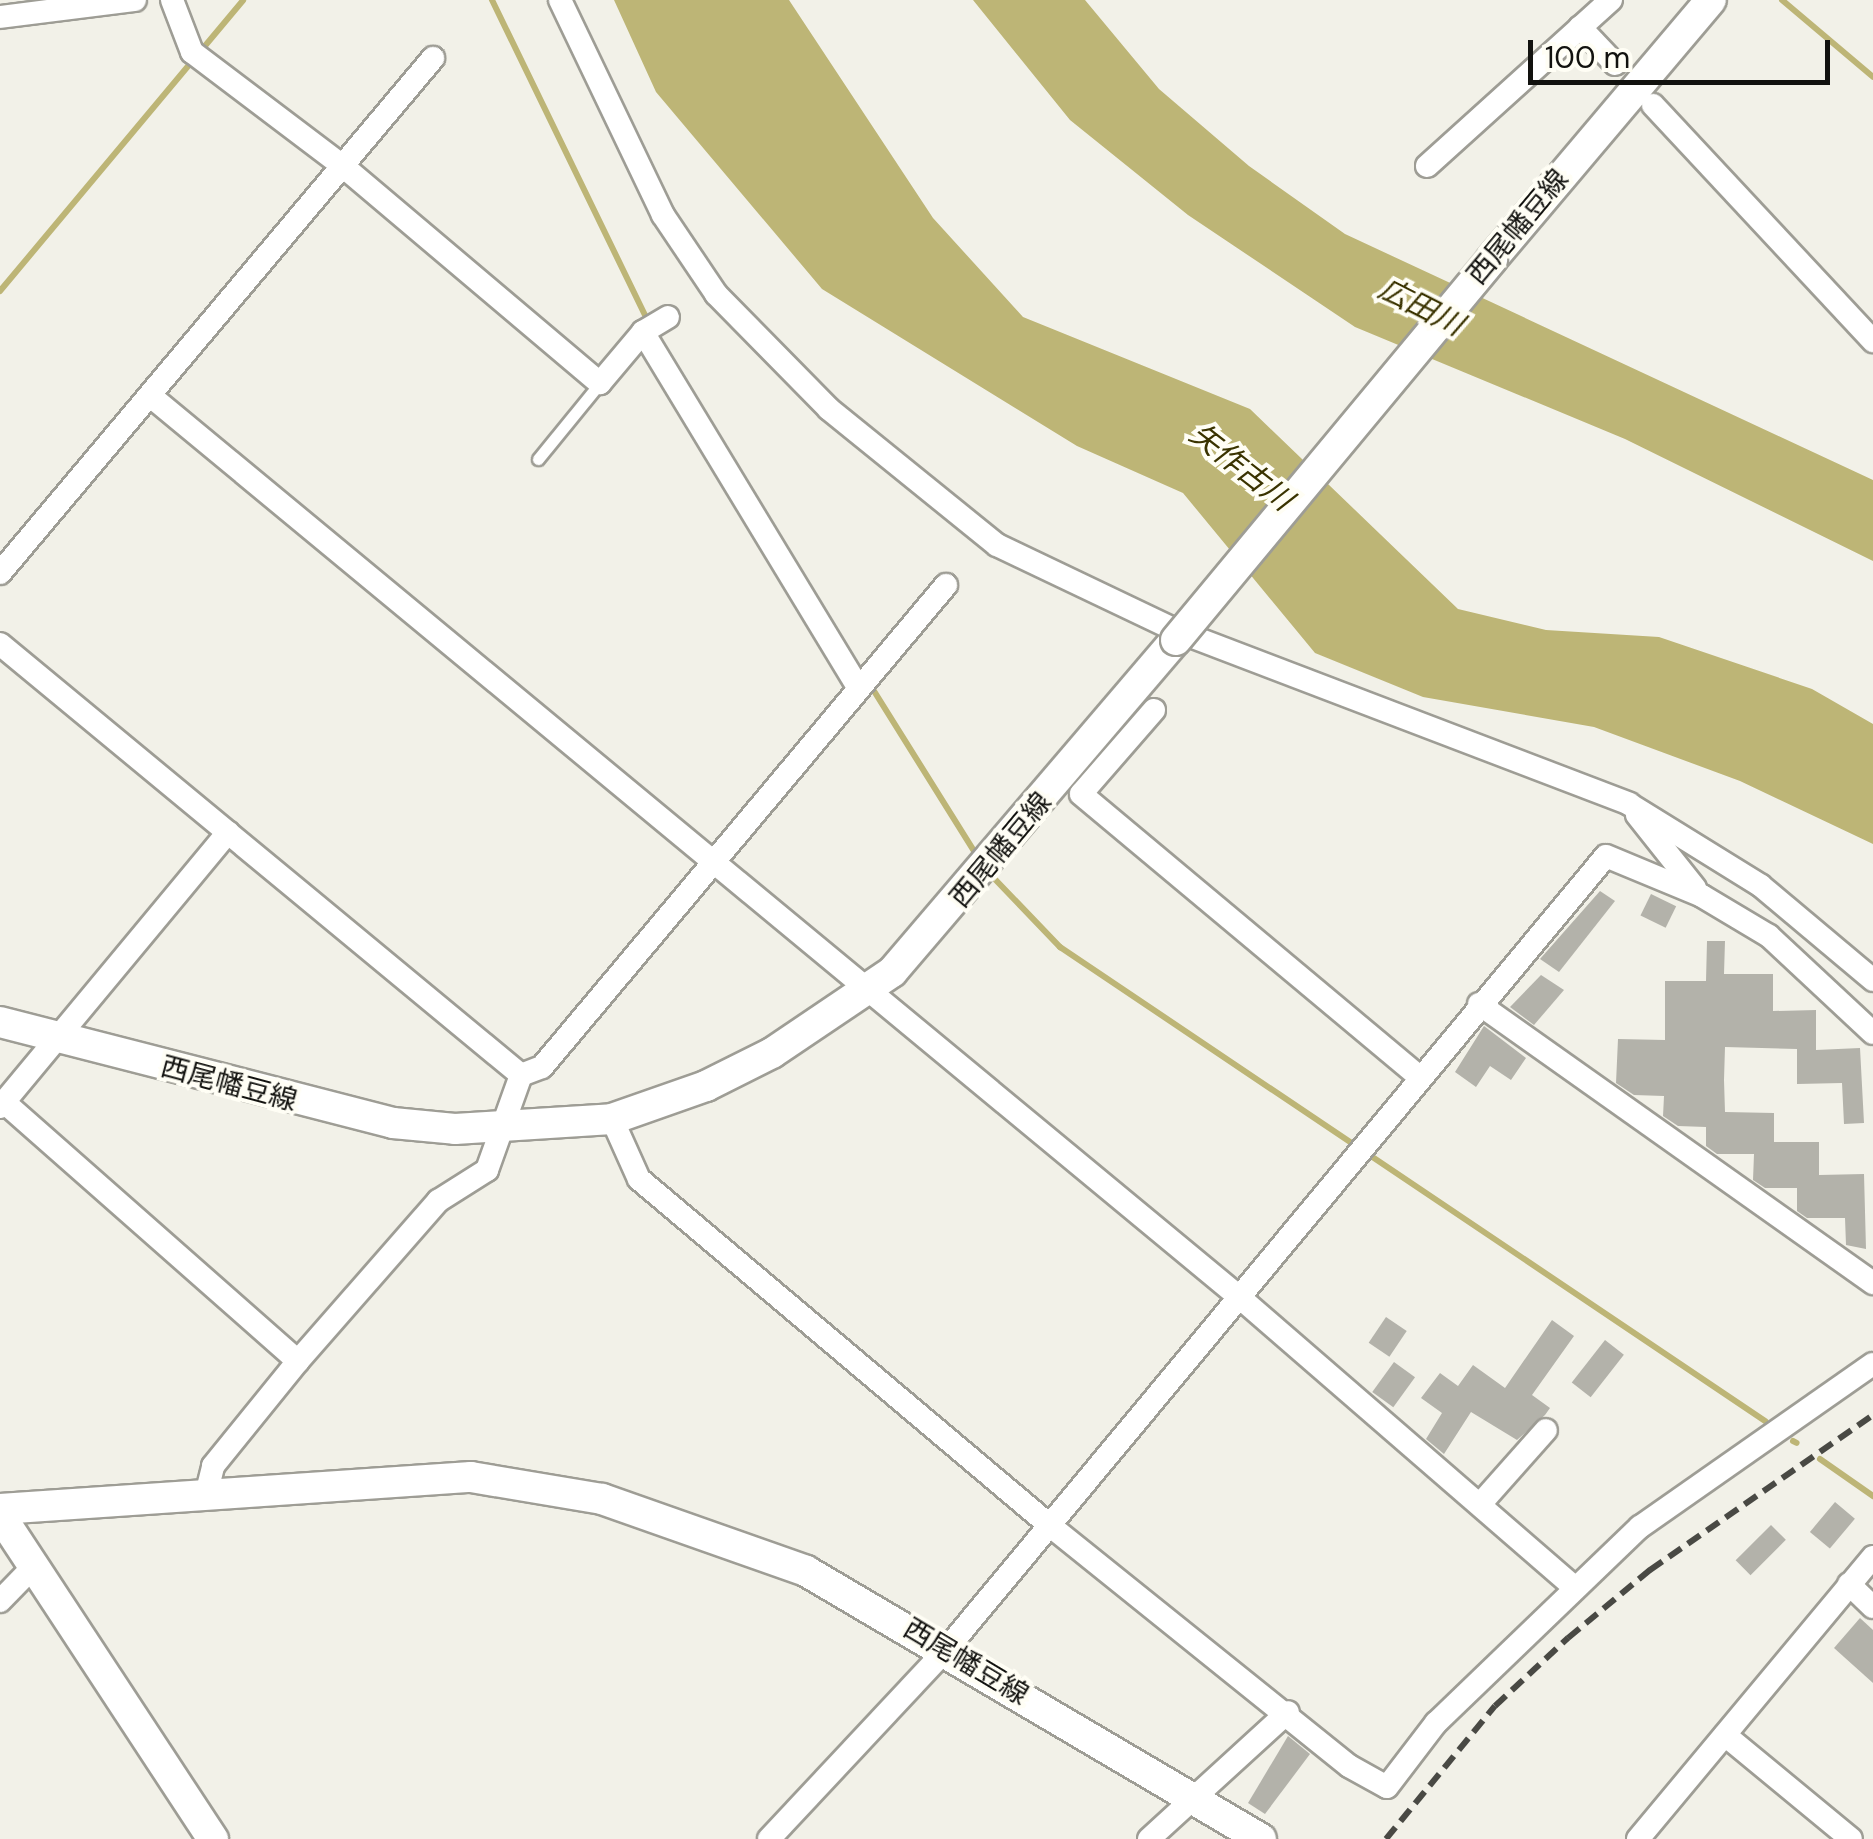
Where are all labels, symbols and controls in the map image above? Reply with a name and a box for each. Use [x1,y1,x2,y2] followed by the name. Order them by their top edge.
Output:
[1533,20,1836,82] scale bar
[1545,38,1630,77] text: 100 m
[1460,163,1576,291] street label: 西尾幡豆線
[1373,271,1469,343] water label: 広田川
[1183,416,1299,518] water label: 矢作古川
[943,786,1059,914] street label: 西尾幡豆線
[157,1050,301,1118] street label: 西尾幡豆線
[897,1612,1035,1712] street label: 西尾幡豆線

